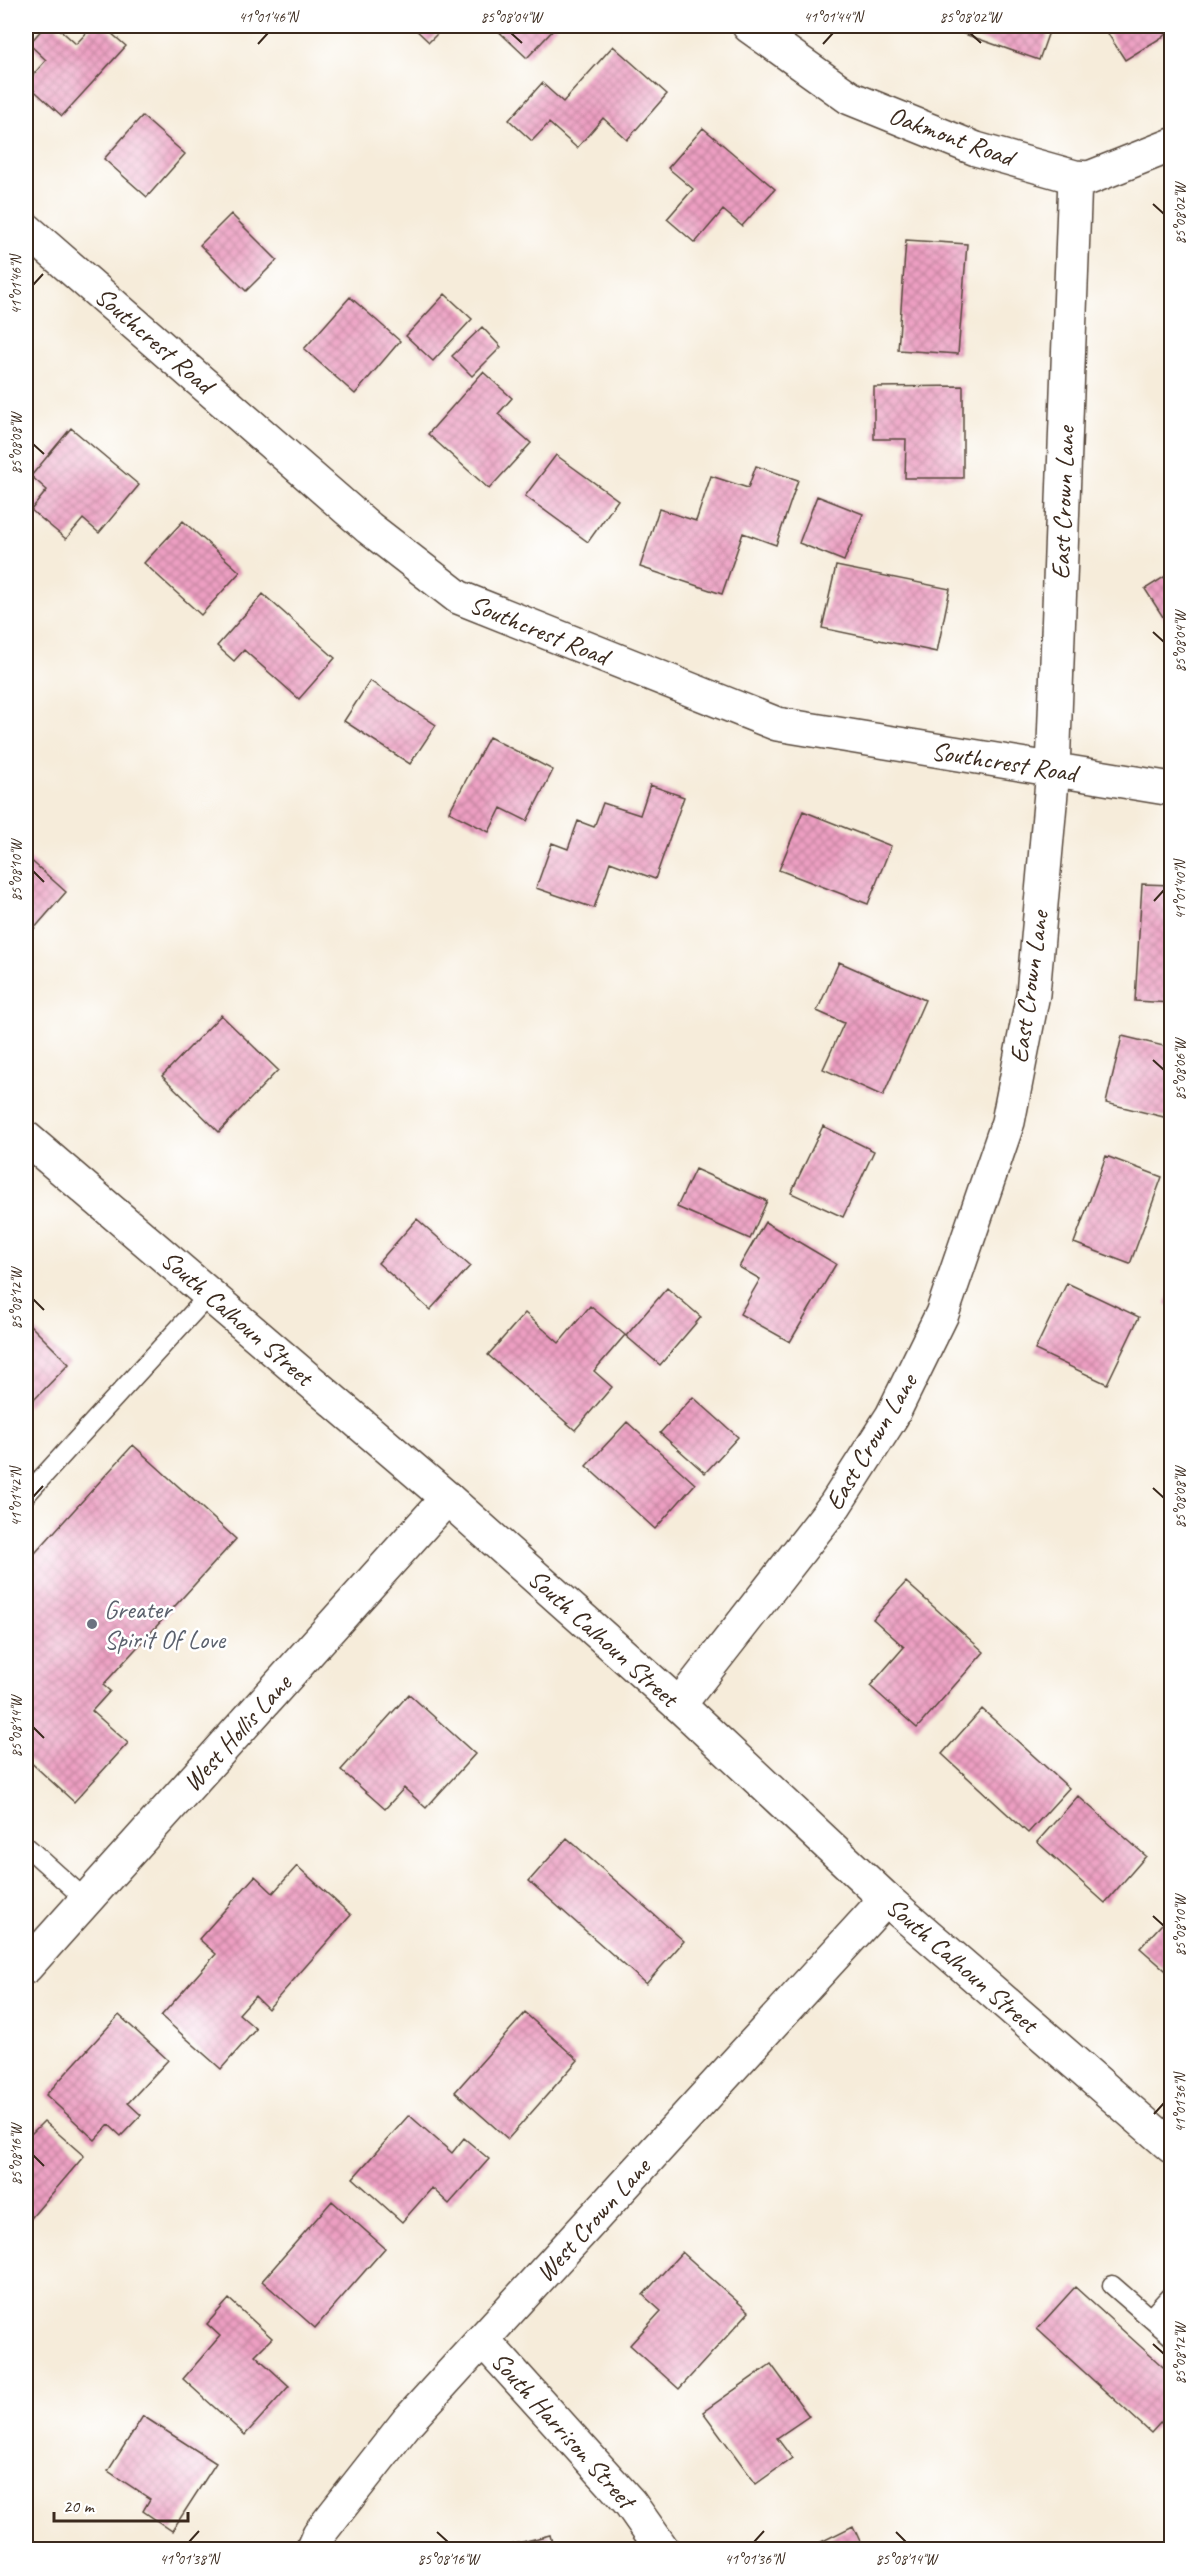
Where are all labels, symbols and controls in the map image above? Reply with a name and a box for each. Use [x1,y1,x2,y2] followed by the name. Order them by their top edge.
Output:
[238,8,301,27] text: 41°01'46"N
[481,8,545,27] text: 85°08'04"W
[803,8,866,27] text: 41°01'44"N
[940,8,1004,27] text: 85°08'02"W
[884,98,1021,175] street label: Oakmont Road
[1171,180,1190,244] text: 85°08'02"W
[7,252,26,315] text: 41°01'46"N
[88,280,223,403] street label: Southcrest Road
[7,410,26,474] text: 85°08'08"W
[1044,423,1082,580] street label: East Crown Lane
[465,587,617,674] street label: Southcrest Road
[1171,608,1190,672] text: 85°08'04"W
[929,734,1083,790] street label: Southcrest Road
[7,837,26,901] text: 85°08'10"W
[1171,857,1190,920] text: 41°01'40"N
[1002,906,1056,1065] street label: East Crown Lane
[1171,1036,1190,1100] text: 85°08'06"W
[154,1243,321,1394] street label: South Calhoun Street
[7,1265,26,1329] text: 85°08'12"W
[817,1366,926,1516] street label: East Crown Lane
[7,1464,26,1527] text: 41°01'42"N
[1171,1464,1190,1528] text: 85°08'08"W
[521,1562,687,1716] street label: South Calhoun Street
[104,1593,227,1656] place label: Greater Spirit Of Love
[85,1617,99,1631] marker: Greater Spirit Of Love
[176,1666,299,1798] street label: West Hollis Lane
[7,1693,26,1757] text: 85°08'14"W
[879,1890,1046,2041] street label: South Calhoun Street
[1171,1892,1190,1956] text: 85°08'10"W
[1171,2070,1190,2133] text: 41°01'36"N
[7,2121,26,2185] text: 85°08'16"W
[529,2149,659,2289] street label: West Crown Lane
[1171,2320,1190,2384] text: 85°08'12"W
[484,2345,644,2518] street label: South Harrison Street
[54,2485,188,2523] scale bar
[63,2495,96,2517] text: 20 m
[159,2550,222,2569] text: 41°01'38"N
[418,2550,482,2569] text: 85°08'16"W
[724,2550,787,2569] text: 41°01'36"N
[876,2550,940,2569] text: 85°08'14"W

